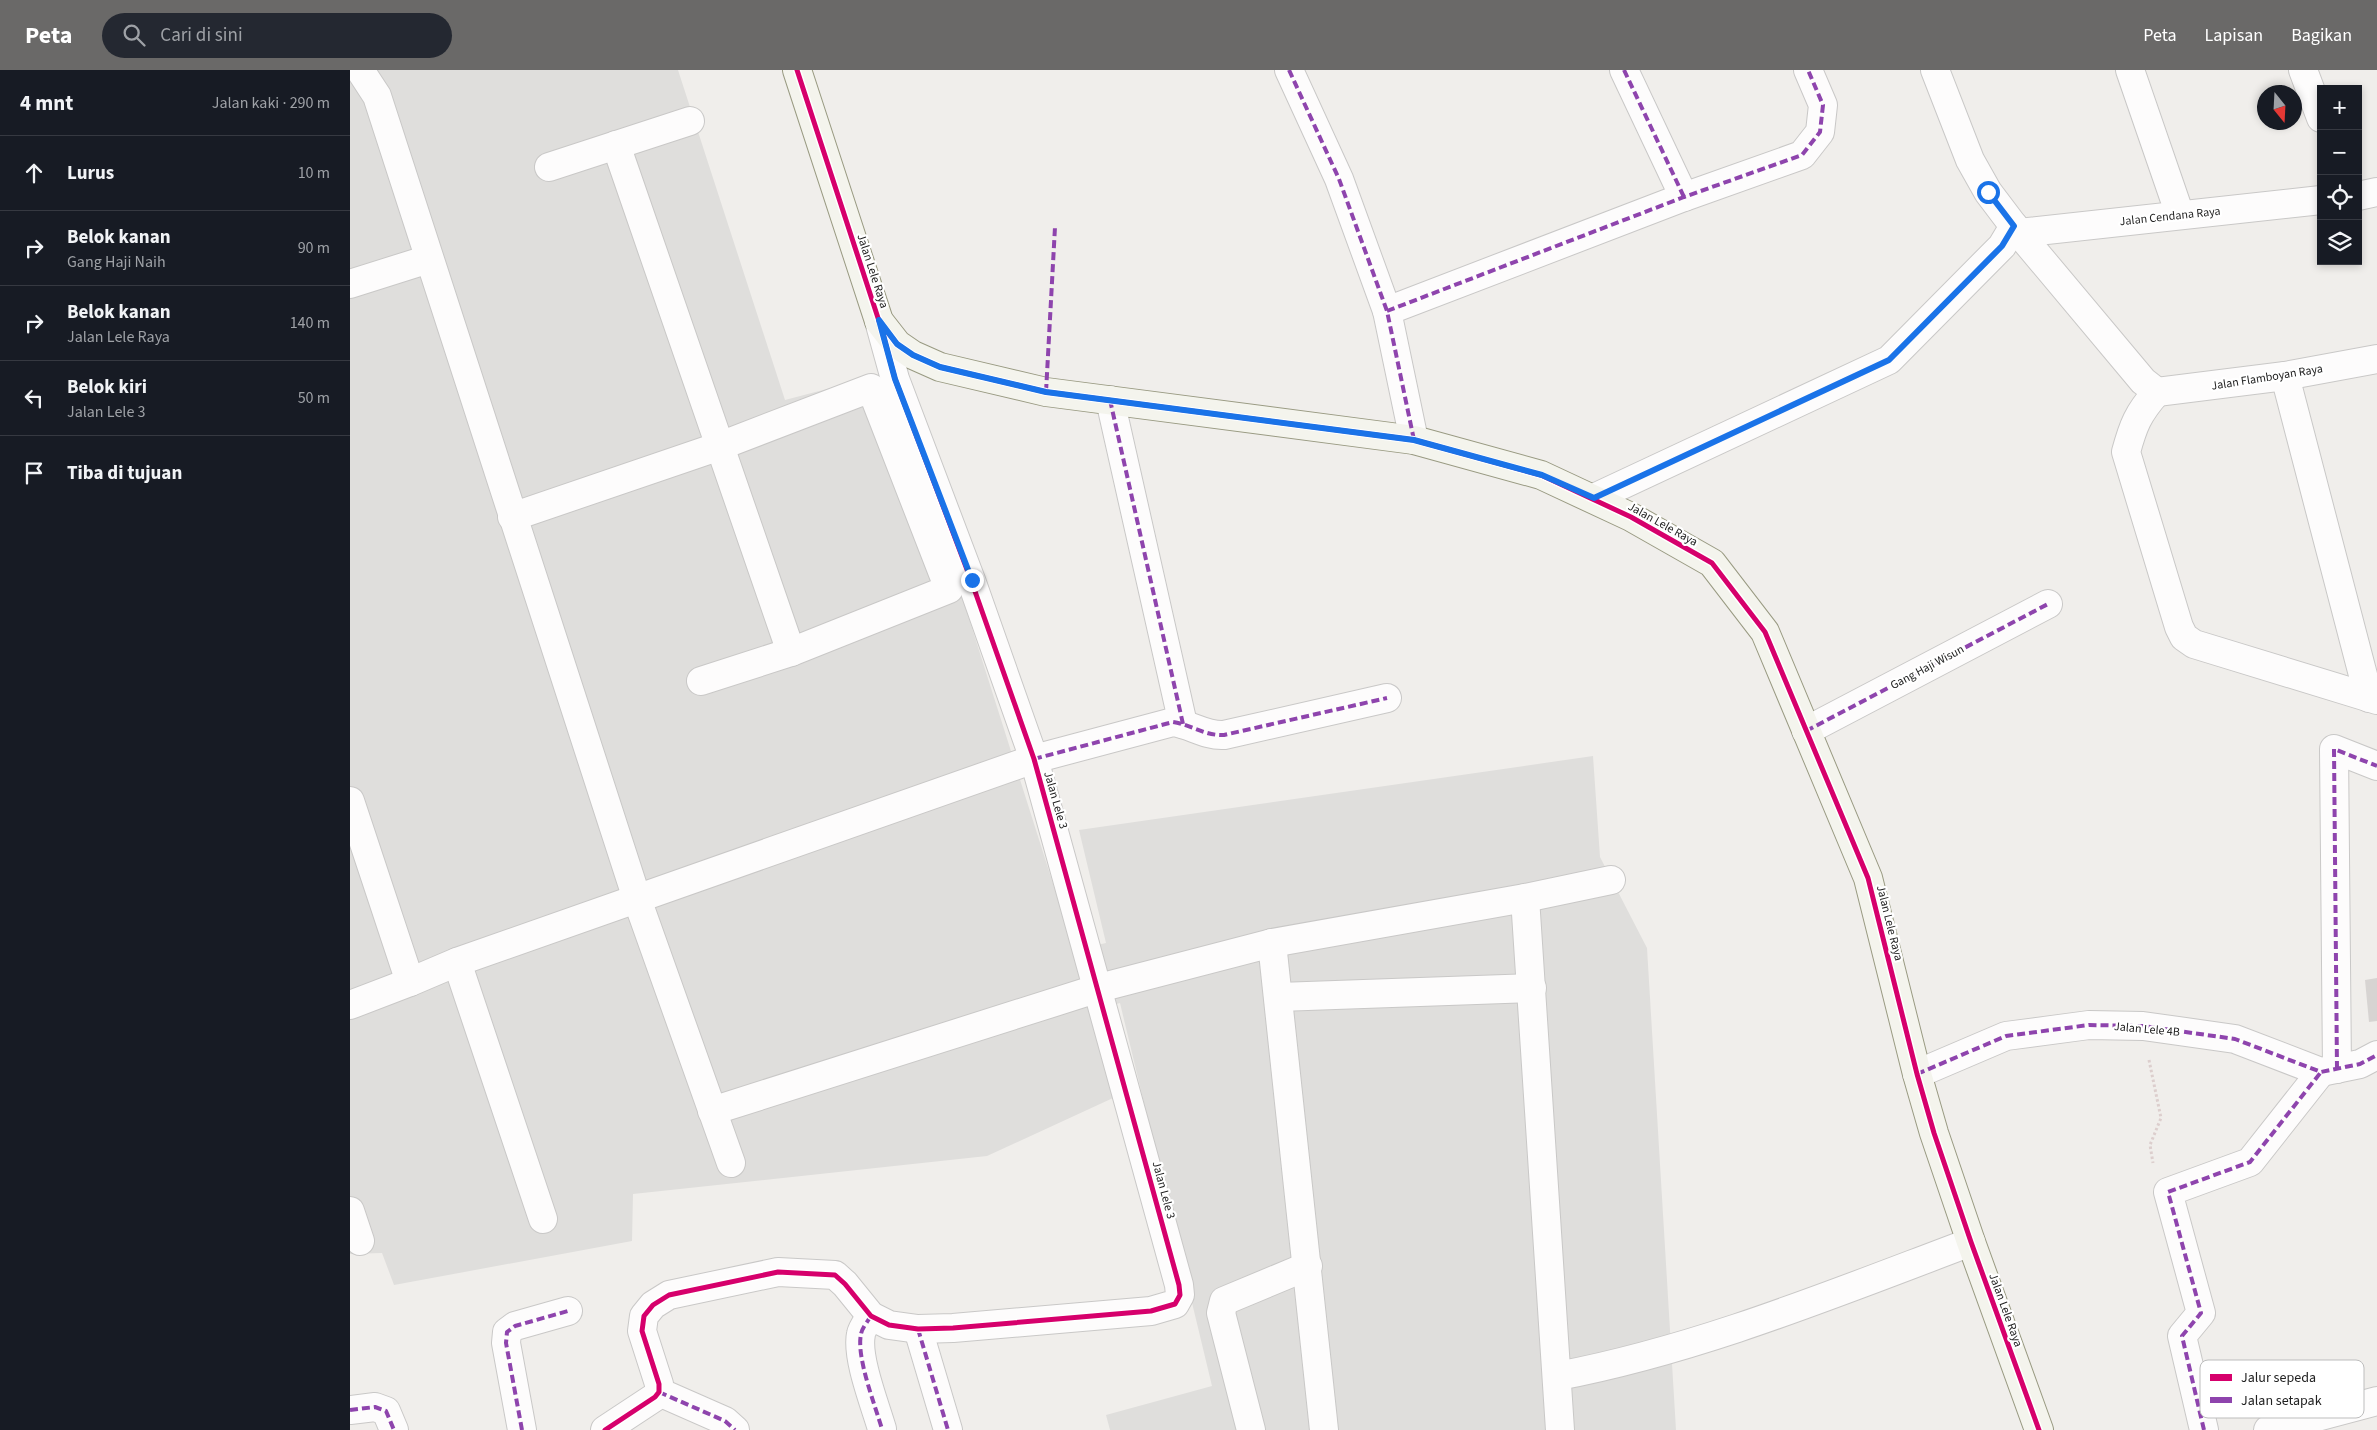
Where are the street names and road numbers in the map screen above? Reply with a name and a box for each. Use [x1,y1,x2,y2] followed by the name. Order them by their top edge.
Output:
[2119,203,2221,230] street label: Jalan Cendana Raya
[853,232,893,310] street label: Jalan Lele Raya
[2210,360,2324,395] street label: Jalan Flamboyan Raya
[1625,498,1701,551] street label: Jalan Lele Raya
[1887,641,1967,694] street label: Gang Haji Wisun
[1039,769,1072,831] street label: Jalan Lele 3
[1872,884,1907,963] street label: Jalan Lele Raya
[2113,1018,2181,1041] street label: Jalan Lele 4B
[1148,1159,1179,1221] street label: Jalan Lele 3
[1984,1271,2027,1349] street label: Jalan Lele Raya

